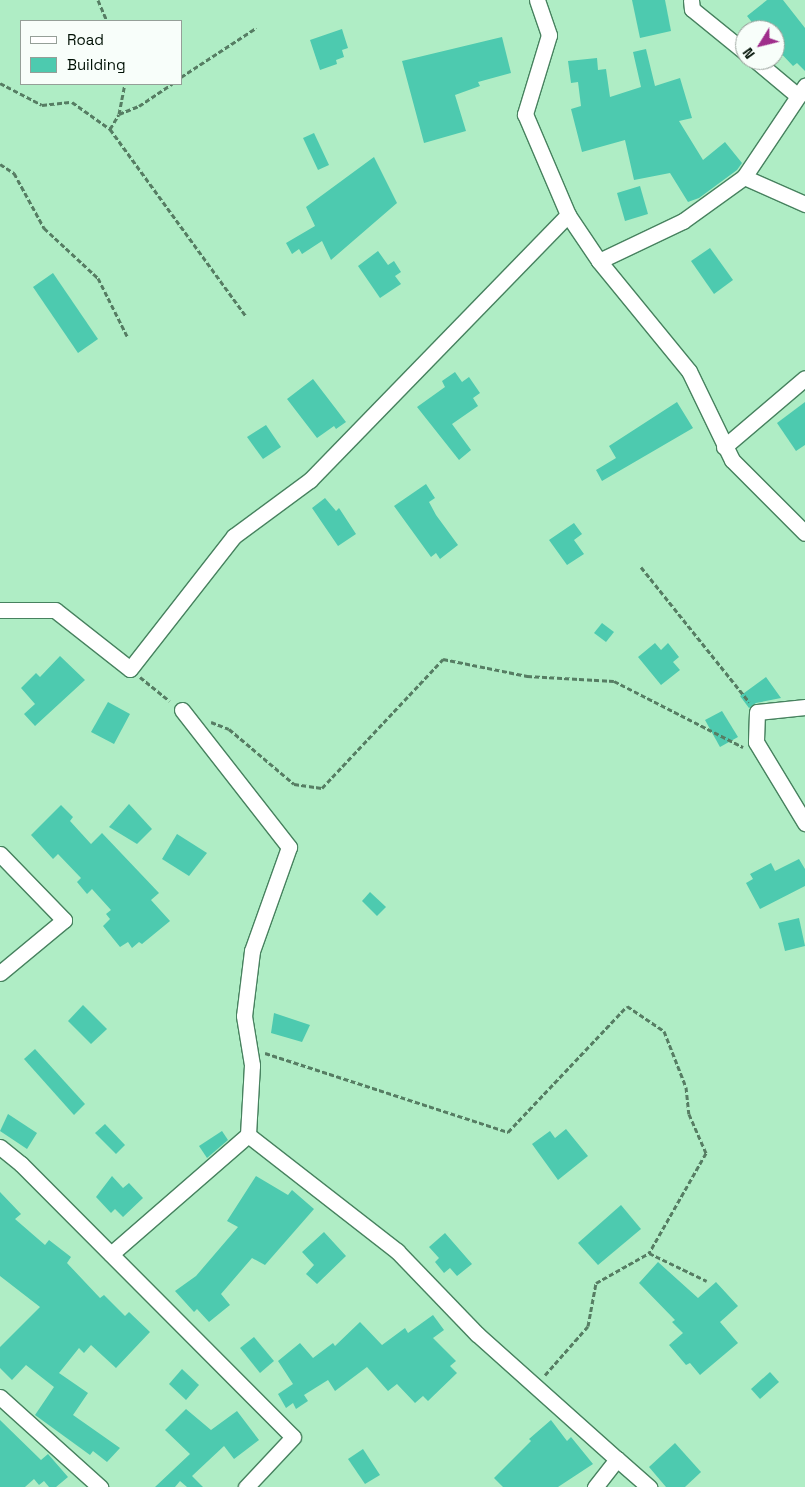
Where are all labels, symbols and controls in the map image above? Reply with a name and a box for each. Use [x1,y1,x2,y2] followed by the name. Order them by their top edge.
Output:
[20,20,182,85] legend
[735,20,785,70] north arrow
[67,30,104,49] text: Road
[739,44,759,62] text: N
[67,55,126,74] text: Building

